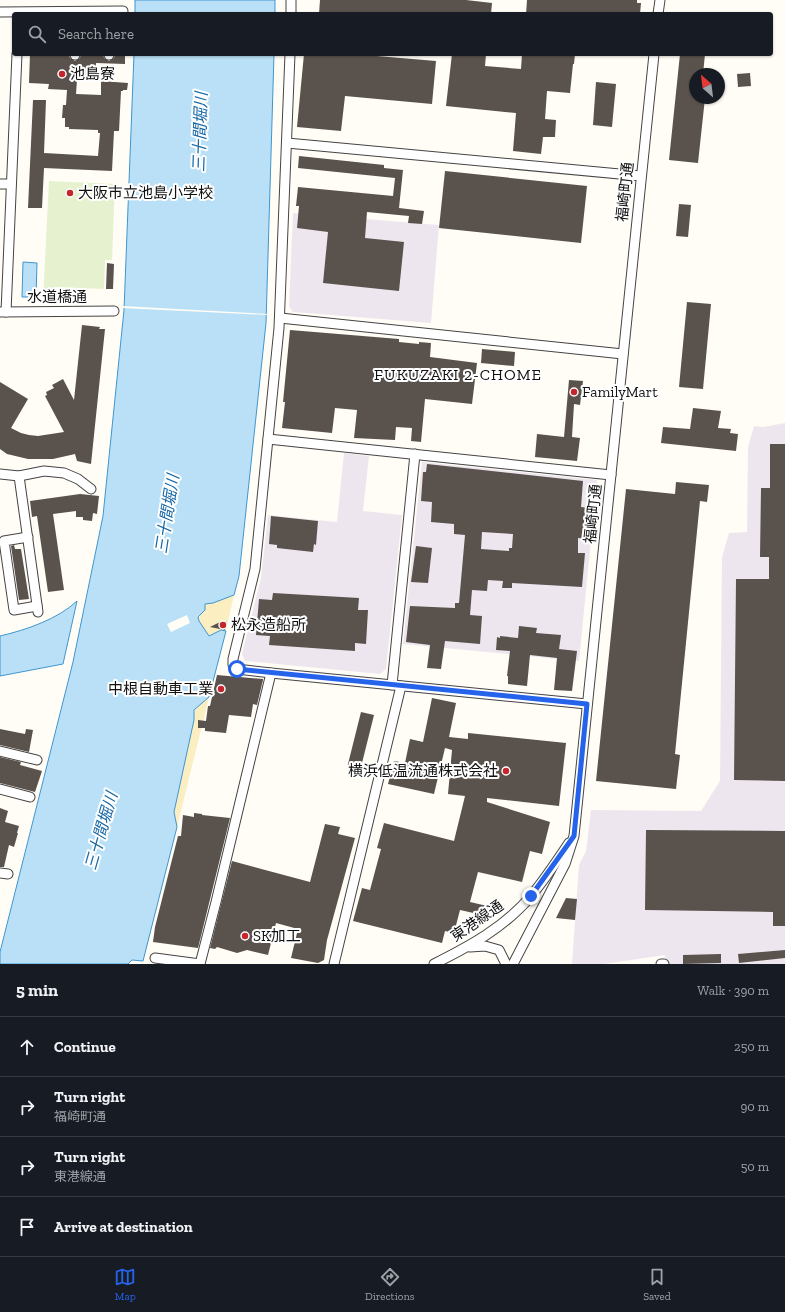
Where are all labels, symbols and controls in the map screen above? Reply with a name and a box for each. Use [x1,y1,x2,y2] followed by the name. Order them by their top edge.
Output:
[12,12,773,56] search box
[26,23,48,45] icon: search
[58,25,134,43] text: Search here
[70,65,115,83] place label: 池島寮
[689,68,725,104] north arrow
[57,69,67,79] marker: 池島寮
[189,90,211,172] water label: 三十間堀川
[613,161,637,223] street label: 福崎町通
[78,184,213,202] place label: 大阪市立池島小学校
[65,188,75,198] marker: 大阪市立池島小学校
[27,288,87,306] street label: 水道橋通
[374,365,542,384] district label: FUKUZAKI 2-CHOME
[582,383,658,401] place label: FamilyMart
[569,387,579,397] marker: FamilyMart
[151,471,183,555] water label: 三十間堀川
[581,483,605,545] street label: 福崎町通
[231,616,306,634] place label: 松永造船所
[218,620,228,630] marker: 松永造船所
[228,660,246,678] route start
[108,680,213,698] place label: 中根自動車工業
[216,684,226,694] marker: 中根自動車工業
[348,762,498,780] place label: 横浜低温流通株式会社
[501,766,511,776] marker: 横浜低温流通株式会社
[81,788,122,872] water label: 三十間堀川
[522,887,540,905] route end
[447,896,507,946] street label: 東港線通
[253,927,301,945] place label: SK加工
[240,931,250,941] marker: SK加工
[16,980,58,1000] text: 5 min
[697,983,769,998] text: Walk · 390 m
[16,1036,38,1058] icon: ahead
[54,1038,116,1056] text: Continue
[734,1039,769,1054] text: 250 m
[54,1088,125,1106] text: Turn right
[16,1096,38,1118] icon: right
[740,1099,769,1114] text: 90 m
[54,1109,106,1124] text: 福崎町通
[54,1148,125,1166] text: Turn right
[16,1156,38,1178] icon: right
[741,1159,769,1174] text: 50 m
[54,1169,106,1184] text: 東港線通
[16,1216,38,1238] icon: arrive
[54,1218,193,1236] text: Arrive at destination
[114,1266,136,1303] tab: Map
[365,1266,415,1303] tab: Directions
[643,1266,671,1303] tab: Saved

